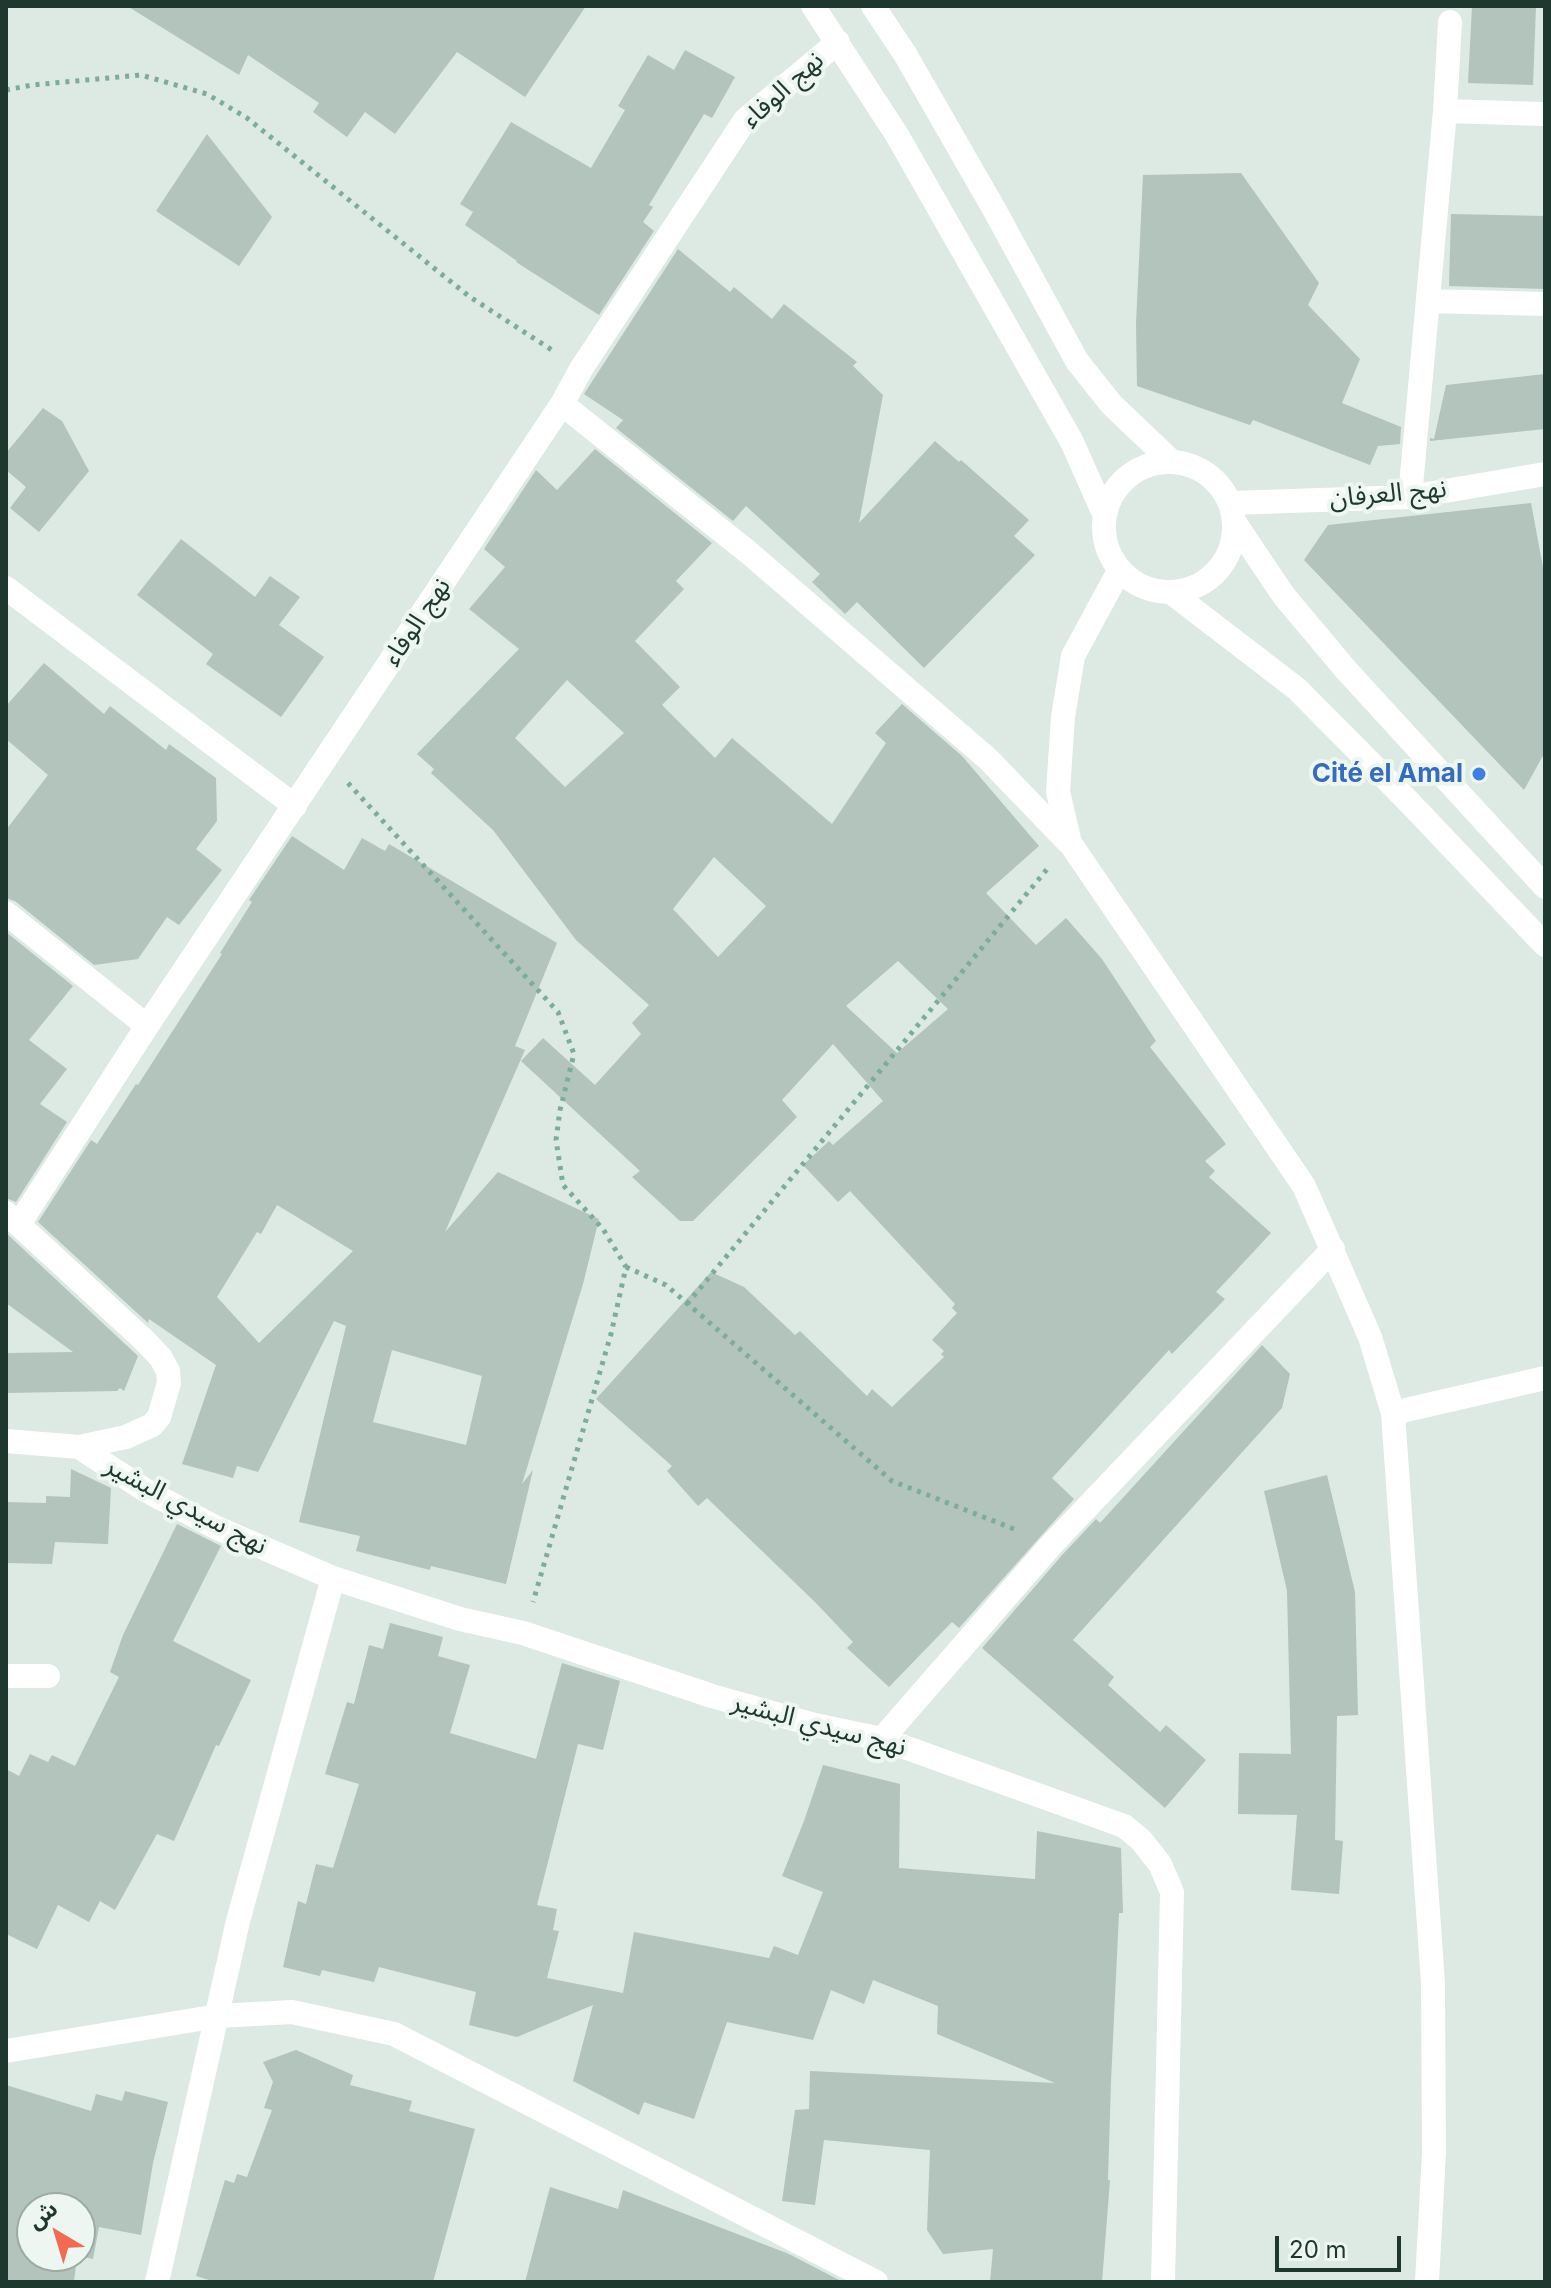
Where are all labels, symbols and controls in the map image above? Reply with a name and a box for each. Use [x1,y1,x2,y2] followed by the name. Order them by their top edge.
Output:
[736,45,830,135] street label: نهج الوفاء
[1328,473,1448,515] street label: نهج العرفان
[376,572,458,672] street label: نهج الوفاء
[1312,758,1463,790] place label: Cité el Amal
[1470,765,1488,783] marker: Cité el Amal
[100,1450,272,1562] street label: نهج سيدي البشير
[728,1687,910,1763] street label: نهج سيدي البشير
[16,2192,96,2272] north arrow
[23,2195,62,2234] text: ش
[1279,2220,1405,2270] scale bar
[1289,2235,1347,2264] text: 20 m

